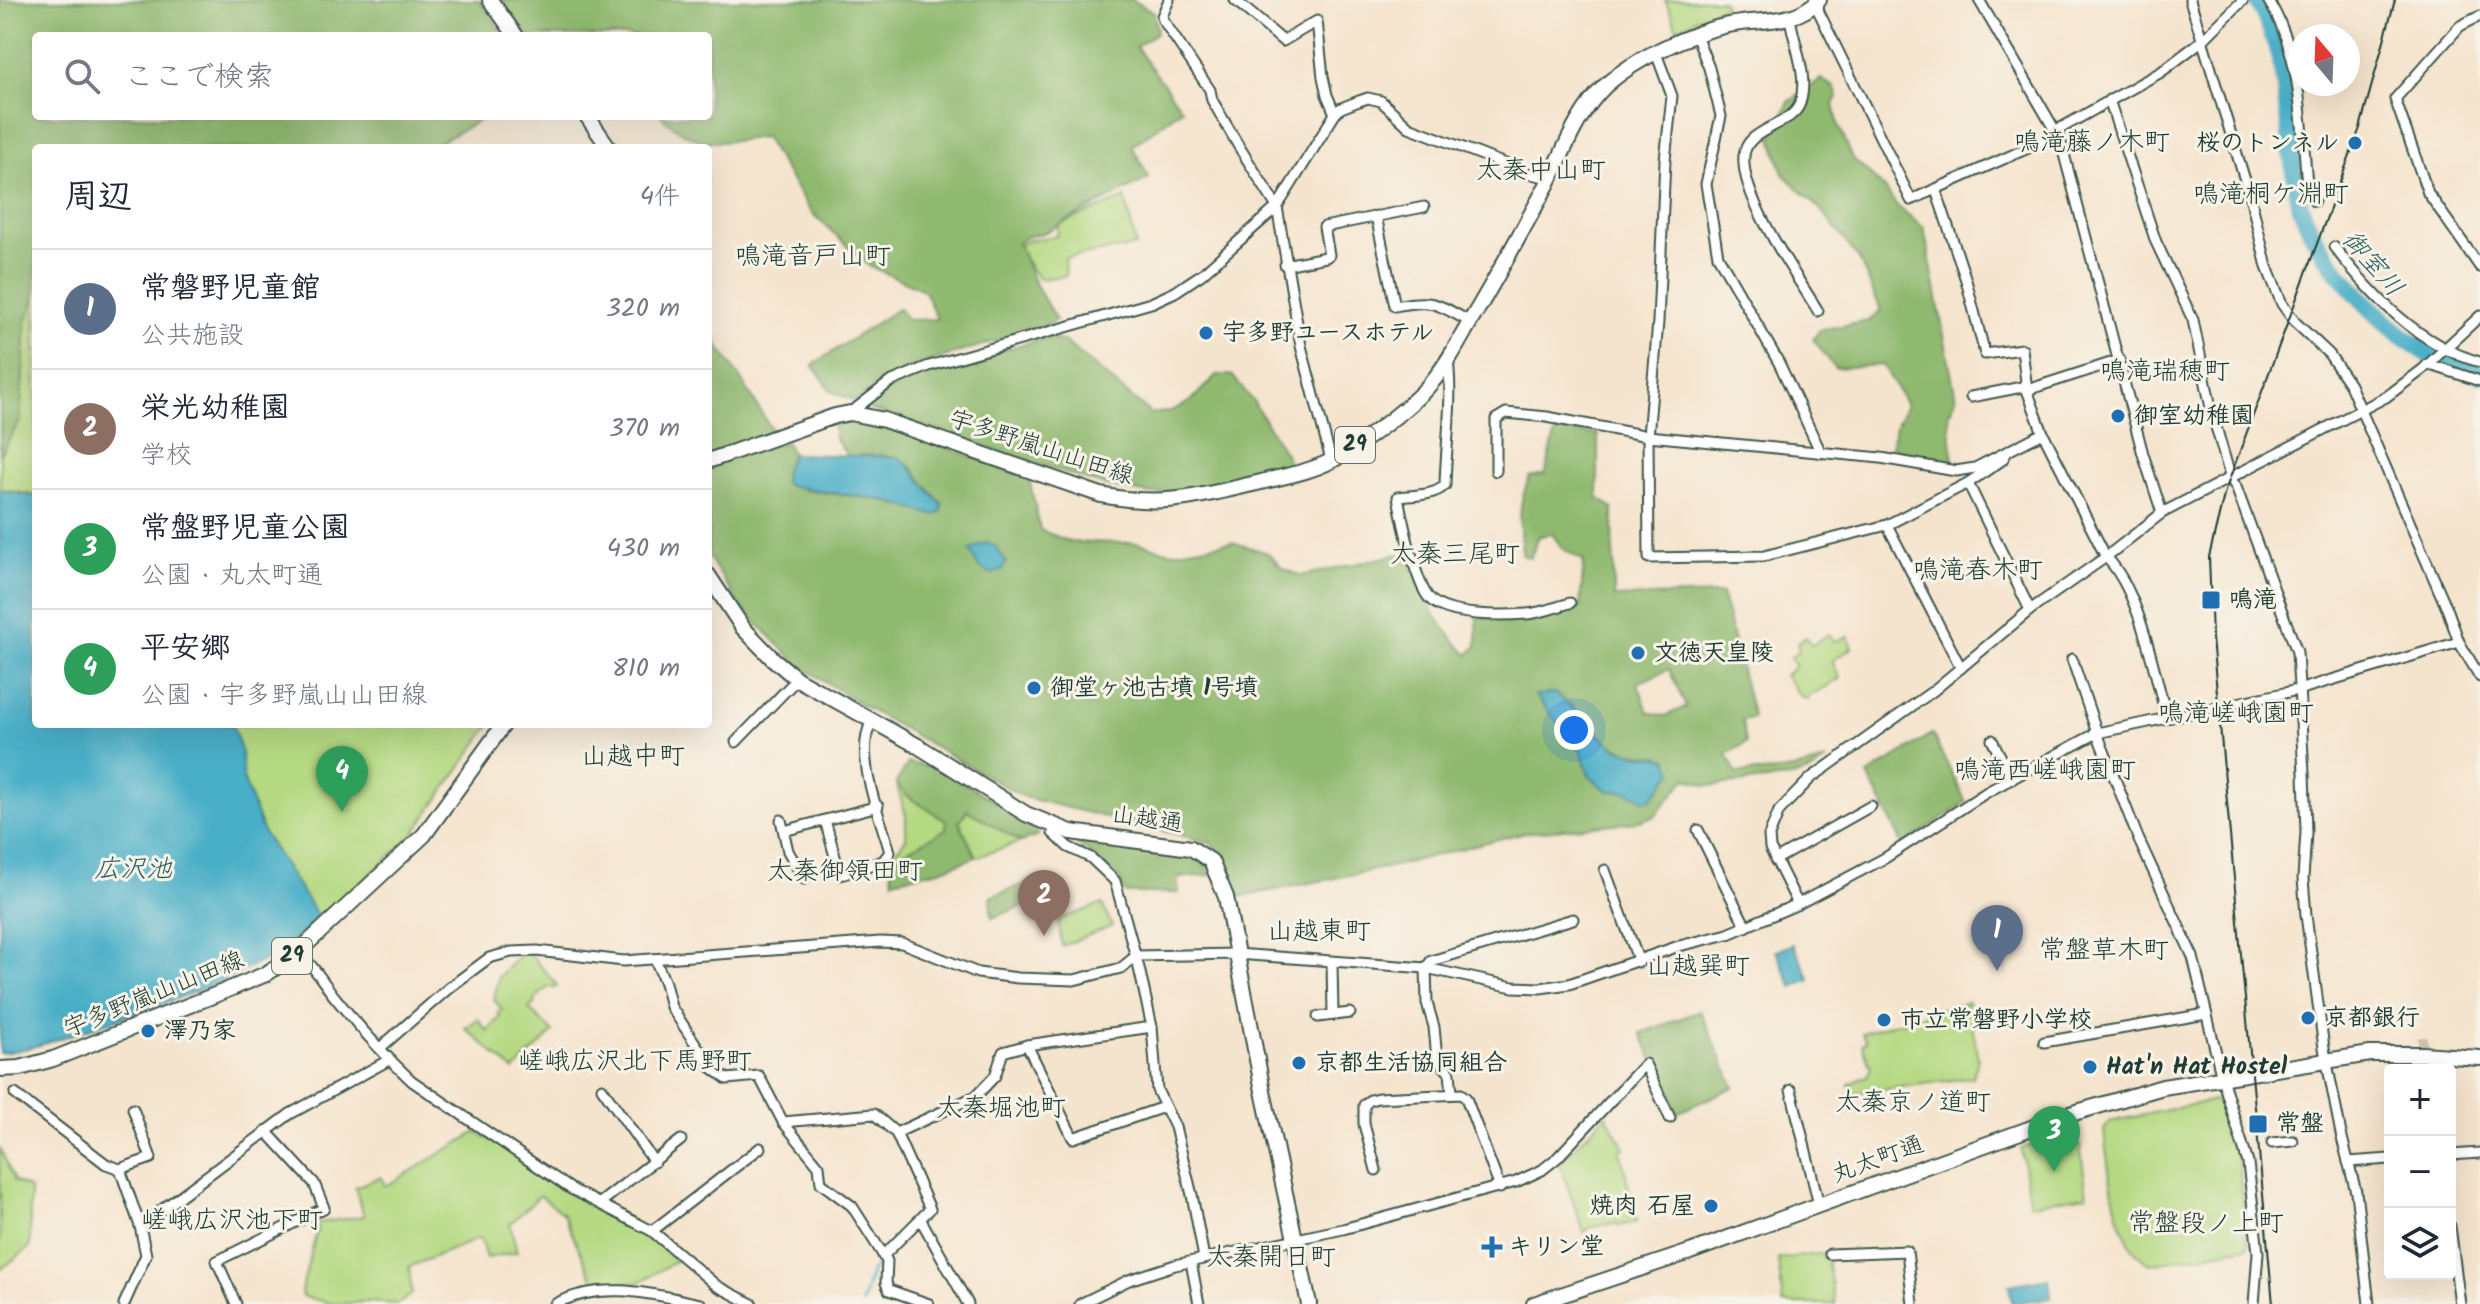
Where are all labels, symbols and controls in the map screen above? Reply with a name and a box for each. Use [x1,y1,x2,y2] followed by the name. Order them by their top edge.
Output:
[2288,24,2360,96] north arrow
[32,32,712,120] search box
[60,54,104,98] icon: search
[124,54,274,102] text: ここで検索
[2014,122,2170,164] district label: 鳴滝藤ノ木町
[2196,124,2339,163] place label: 桜のトンネル
[2346,134,2364,152] marker: 桜のトンネル
[1476,150,1606,192] district label: 太秦中山町
[64,171,132,225] text: 周辺
[2193,174,2349,216] district label: 鳴滝桐ケ淵町
[640,176,680,218] text: 4件
[2331,221,2413,307] water label: 御室川
[735,236,891,278] district label: 鳴滝音戸山町
[140,265,320,313] text: 常磐野児童館
[86,288,94,330] text: 1
[606,288,680,330] text: 320 m
[1222,314,1434,353] place label: 宇多野ユースホテル
[140,315,244,357] text: 公共施設
[1197,324,1215,342] marker: 宇多野ユースホテル
[2100,351,2230,393] district label: 鳴滝瑞穂町
[140,385,290,433] text: 栄光幼稚園
[2134,397,2254,436] place label: 御室幼稚園
[944,400,1138,496] street label: 宇多野嵐山山田線
[2109,407,2127,425] marker: 御室幼稚園
[82,408,98,450] text: 2
[609,408,680,450] text: 370 m
[1335,427,1375,463] road number: 29
[140,435,192,477] text: 学校
[140,505,350,553] text: 常盤野児童公園
[83,528,97,570] text: 3
[607,528,680,570] text: 430 m
[1390,534,1520,576] district label: 太秦三尾町
[1913,550,2043,592] district label: 鳴滝春木町
[140,555,323,597] text: 公園 · 丸太町通
[2229,581,2277,620] place label: 鳴滝
[2200,589,2222,611] marker: 鳴滝
[140,625,230,673] text: 平安郷
[1654,634,1774,673] place label: 文徳天皇陵
[1629,644,1647,662] marker: 文徳天皇陵
[83,648,97,690] text: 4
[612,648,680,690] text: 810 m
[1050,669,1259,708] place label: 御堂ヶ池古墳 1号墳
[140,675,427,717] text: 公園 · 宇多野嵐山山田線
[1025,679,1043,697] marker: 御堂ヶ池古墳 1号墳
[2158,693,2314,735] district label: 鳴滝嵯峨園町
[1554,710,1594,750] your location
[581,736,685,778] district label: 山越中町
[316,746,368,812] pin: 4
[1954,750,2136,792] district label: 鳴滝西嵯峨園町
[1109,796,1185,844] street label: 山越通
[94,849,173,891] water label: 広沢池
[767,851,923,893] district label: 太秦御領田町
[1018,870,1070,936] pin: 2
[1971,905,2023,971] pin: 1
[1267,911,1371,953] district label: 山越東町
[2039,930,2169,972] district label: 常盤草木町
[272,938,312,974] road number: 29
[58,941,250,1049] street label: 宇多野嵐山山田線
[1646,946,1750,988] district label: 山越巽町
[2324,999,2420,1038] place label: 京都銀行
[1900,1001,2092,1040] place label: 市立常磐野小学校
[2299,1009,2317,1027] marker: 京都銀行
[1875,1011,1893,1029] marker: 市立常磐野小学校
[164,1012,236,1051] place label: 澤乃家
[139,1022,157,1040] marker: 澤乃家
[518,1041,752,1083] district label: 嵯峨広沢北下馬野町
[1315,1044,1507,1083] place label: 京都生活協同組合
[2106,1048,2288,1087] place label: Hat'n Hat Hostel
[1290,1054,1308,1072] marker: 京都生活協同組合
[2081,1058,2099,1076] marker: Hat'n Hat Hostel
[2384,1064,2456,1280] map controls
[2384,1064,2456,1136] button: +
[1835,1082,1991,1124] district label: 太秦京ノ道町
[936,1088,1066,1130] district label: 太秦堀池町
[2276,1105,2324,1144] place label: 常盤
[2028,1106,2080,1172] pin: 3
[2247,1113,2269,1135] marker: 常盤
[1826,1125,1930,1195] street label: 丸太町通
[2384,1136,2456,1208] button: −
[1590,1187,1695,1226] place label: 焼肉 石屋
[1702,1197,1720,1215] marker: 焼肉 石屋
[141,1200,323,1242] district label: 嵯峨広沢池下町
[2128,1203,2284,1245] district label: 常盤段ノ上町
[2384,1208,2456,1280] button: layers
[1508,1228,1604,1267] place label: キリン堂
[1206,1237,1336,1279] district label: 太秦開日町
[1483,1238,1501,1256] marker: キリン堂

